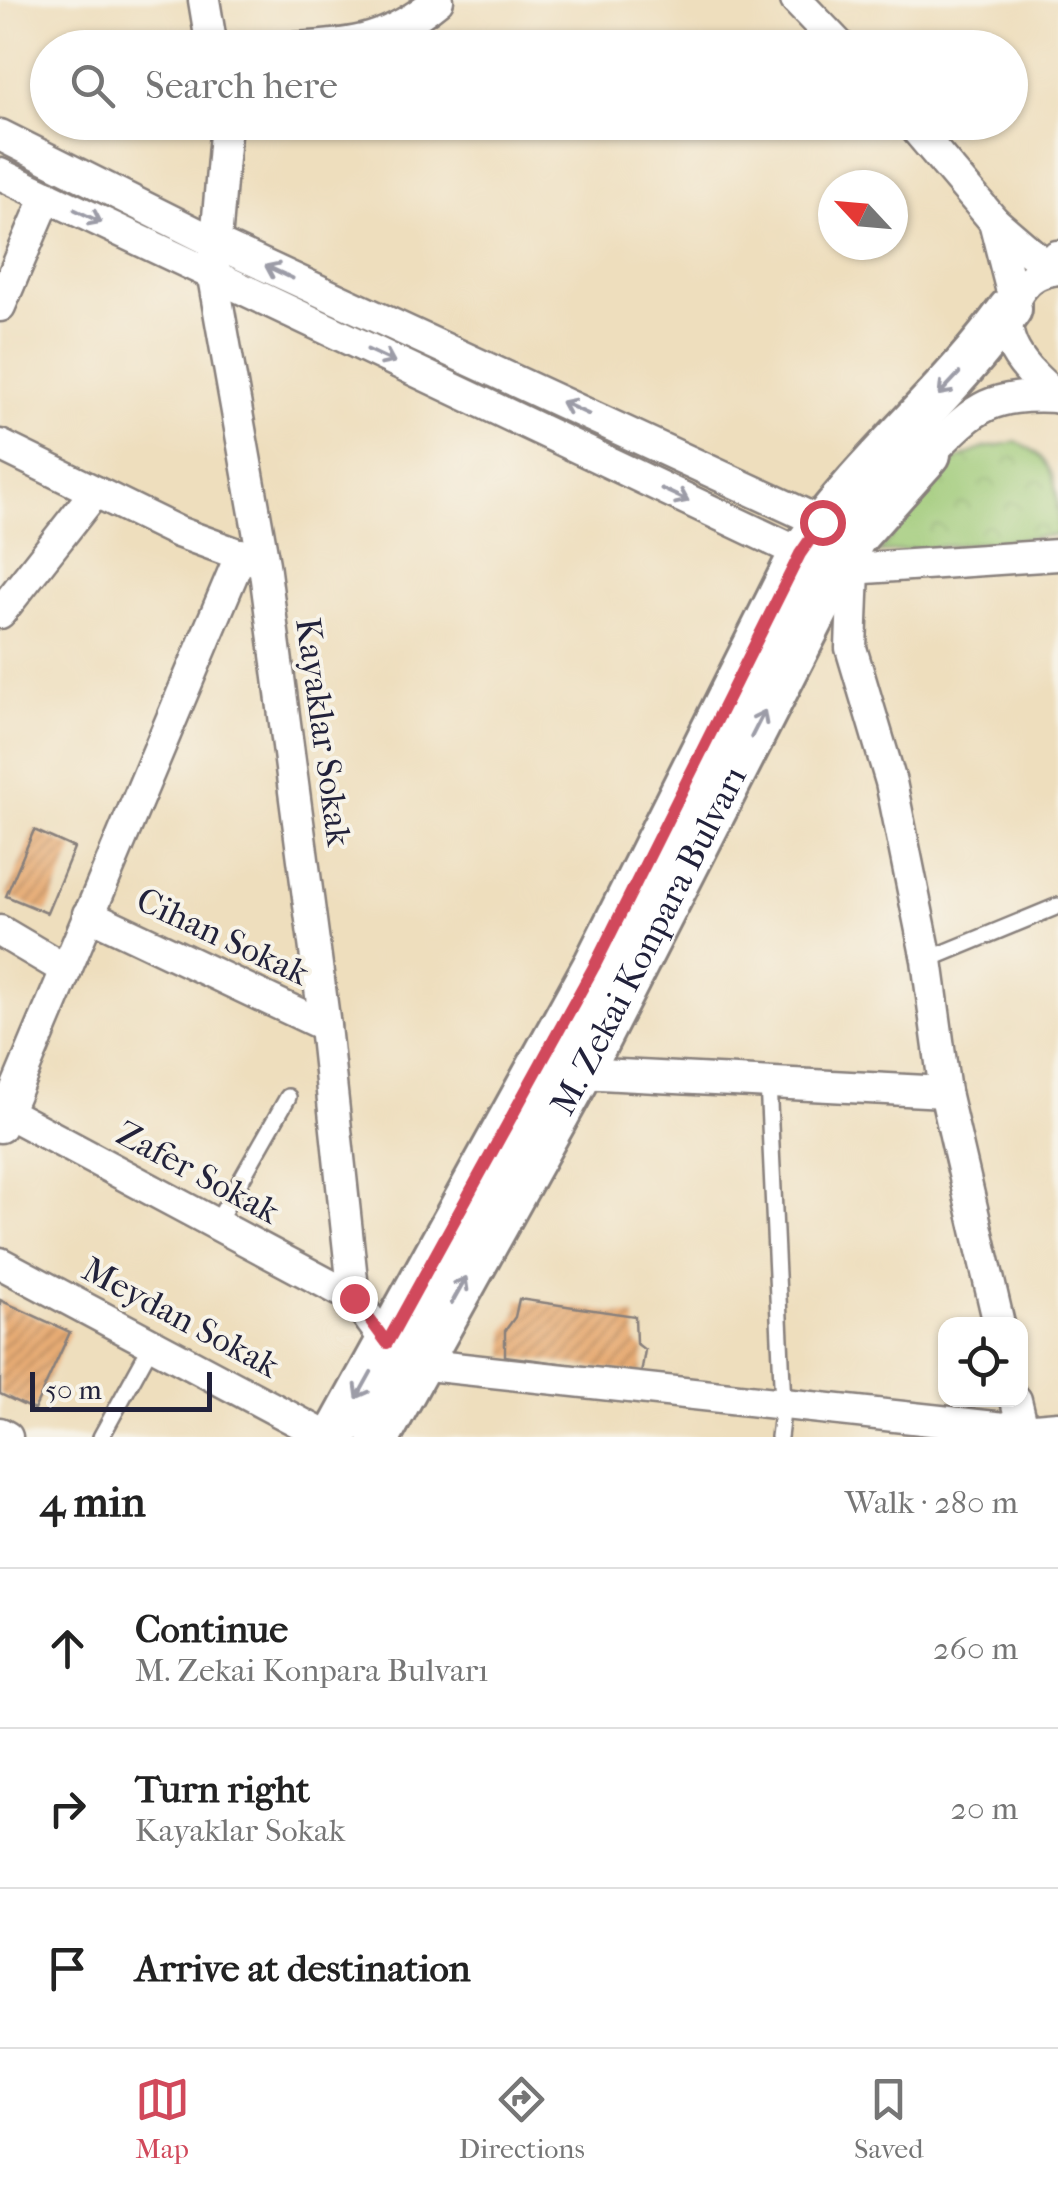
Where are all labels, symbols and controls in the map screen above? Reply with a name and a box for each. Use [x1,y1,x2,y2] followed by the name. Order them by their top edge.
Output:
[30,30,1028,140] search box
[65,58,120,113] icon: search
[145,63,338,108] text: Search here
[818,170,908,260] north arrow
[72,207,102,226] one-way arrow
[265,262,295,280] one-way arrow
[365,348,395,367] one-way arrow
[938,371,961,396] one-way arrow
[560,398,591,416] one-way arrow
[659,487,689,506] one-way arrow
[800,500,846,546] route start
[287,615,360,850] street label: Kayaklar Sokak
[749,710,768,740] one-way arrow
[542,760,755,1122] street label: M. Zekai Konpara Bulvarı
[130,879,316,995] street label: Cihan Sokak
[109,1112,287,1233] street label: Zafer Sokak
[75,1248,287,1387] street label: Meydan Sokak
[332,1276,378,1322] route end
[450,1276,470,1305] one-way arrow
[938,1317,1028,1407] map controls
[938,1317,1028,1407] button: locate
[30,1367,212,1412] scale bar
[353,1370,373,1399] one-way arrow
[45,1373,102,1406] text: 50 m
[40,1478,146,1527] text: 4 min
[845,1484,1018,1521] text: Walk · 280 m
[135,1607,288,1652] text: Continue
[40,1621,95,1676] icon: ahead
[933,1630,1018,1667] text: 260 m
[135,1652,488,1689] text: M. Zekai Konpara Bulvarı
[135,1767,310,1812] text: Turn right
[40,1781,95,1836] icon: right
[950,1790,1018,1827] text: 20 m
[135,1812,345,1849] text: Kayaklar Sokak
[40,1941,95,1996] icon: arrive
[135,1946,471,1991] text: Arrive at destination
[135,2072,190,2165] tab: Map
[459,2072,585,2165] tab: Directions
[854,2072,923,2165] tab: Saved

